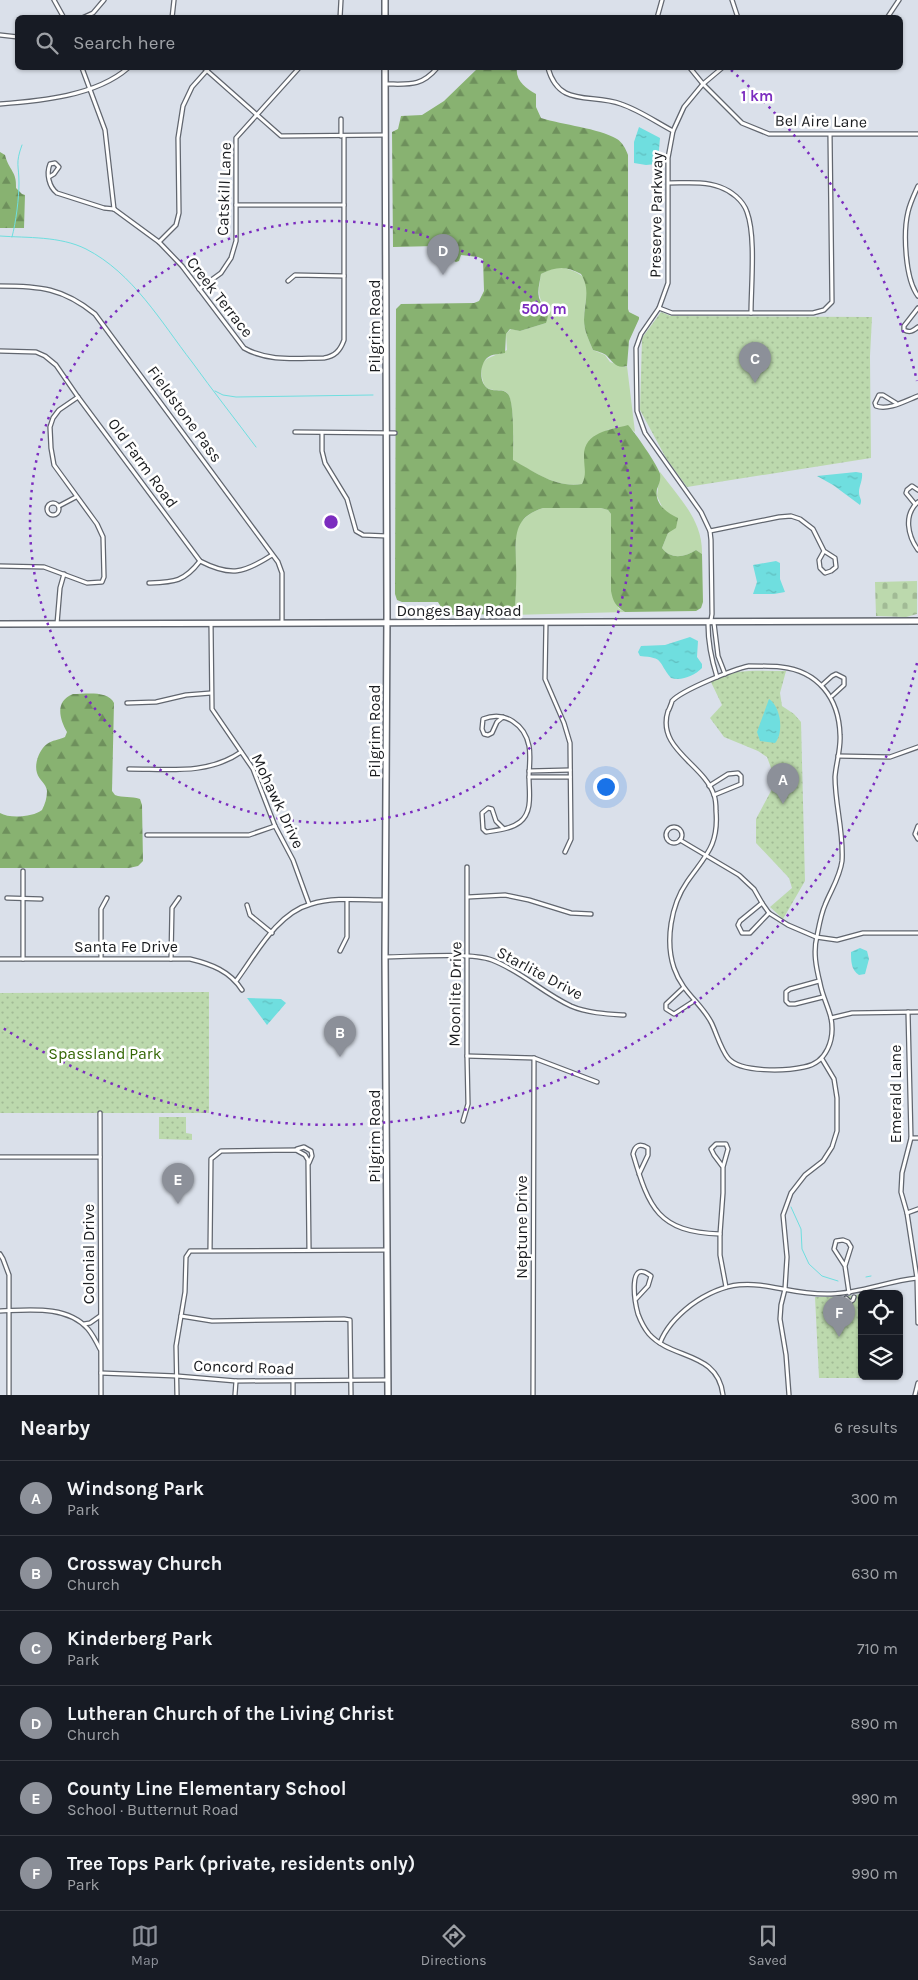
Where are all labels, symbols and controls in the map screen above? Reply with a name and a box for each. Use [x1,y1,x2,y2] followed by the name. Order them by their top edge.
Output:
[15,15,903,70] search box
[33,29,61,57] icon: search
[73,32,175,54] text: Search here
[741,87,773,105] text: 1 km
[775,111,867,131] street label: Bel Aire Lane
[213,142,235,236] street label: Catskill Lane
[645,151,667,278] street label: Preserve Parkway
[427,234,459,275] pin: D
[183,253,257,341] street label: Creek Terrace
[365,279,384,373] street label: Pilgrim Road
[521,300,567,318] text: 500 m
[739,342,771,383] pin: C
[144,362,226,466] street label: Fieldstone Pass
[104,414,182,512] street label: Old Farm Road
[322,513,340,531] centre of rings
[396,601,522,620] street label: Donges Bay Road
[365,684,384,778] street label: Pilgrim Road
[248,751,308,851] street label: Mohawk Drive
[767,763,799,804] pin: A
[593,774,619,800] your location
[74,937,178,956] street label: Santa Fe Drive
[445,941,465,1047] street label: Moonlite Drive
[494,942,586,1004] street label: Starlite Drive
[324,1016,356,1057] pin: B
[48,1044,162,1063] park label: Spassland Park
[886,1045,905,1143] street label: Emerald Lane
[365,1089,384,1183] street label: Pilgrim Road
[162,1163,194,1204] pin: E
[512,1175,531,1279] street label: Neptune Drive
[79,1204,98,1304] street label: Colonial Drive
[858,1290,903,1380] map controls
[858,1290,903,1335] button: locate
[823,1296,855,1337] pin: F
[858,1335,903,1380] button: layers
[193,1356,295,1378] street label: Concord Road
[20,1416,90,1440] text: Nearby
[834,1418,898,1437] text: 6 results
[67,1478,204,1500] text: Windsong Park
[31,1489,41,1508] text: A
[851,1489,898,1508] text: 300 m
[67,1500,99,1519] text: Park
[67,1553,222,1575] text: Crossway Church
[31,1564,41,1583] text: B
[851,1564,898,1583] text: 630 m
[67,1575,120,1594] text: Church
[67,1628,212,1650] text: Kinderberg Park
[31,1639,41,1658] text: C
[857,1639,898,1658] text: 710 m
[67,1650,99,1669] text: Park
[67,1703,394,1725] text: Lutheran Church of the Living Christ
[31,1714,41,1733] text: D
[851,1714,898,1733] text: 890 m
[67,1725,120,1744] text: Church
[67,1778,346,1800] text: County Line Elementary School
[31,1789,41,1808] text: E
[851,1789,898,1808] text: 990 m
[67,1800,239,1819] text: School · Butternut Road
[67,1853,415,1875] text: Tree Tops Park (private, residents only)
[32,1864,40,1883] text: F
[851,1864,898,1883] text: 990 m
[67,1875,99,1894] text: Park
[131,1922,159,1969] tab: Map
[421,1922,487,1969] tab: Directions
[748,1922,787,1969] tab: Saved

